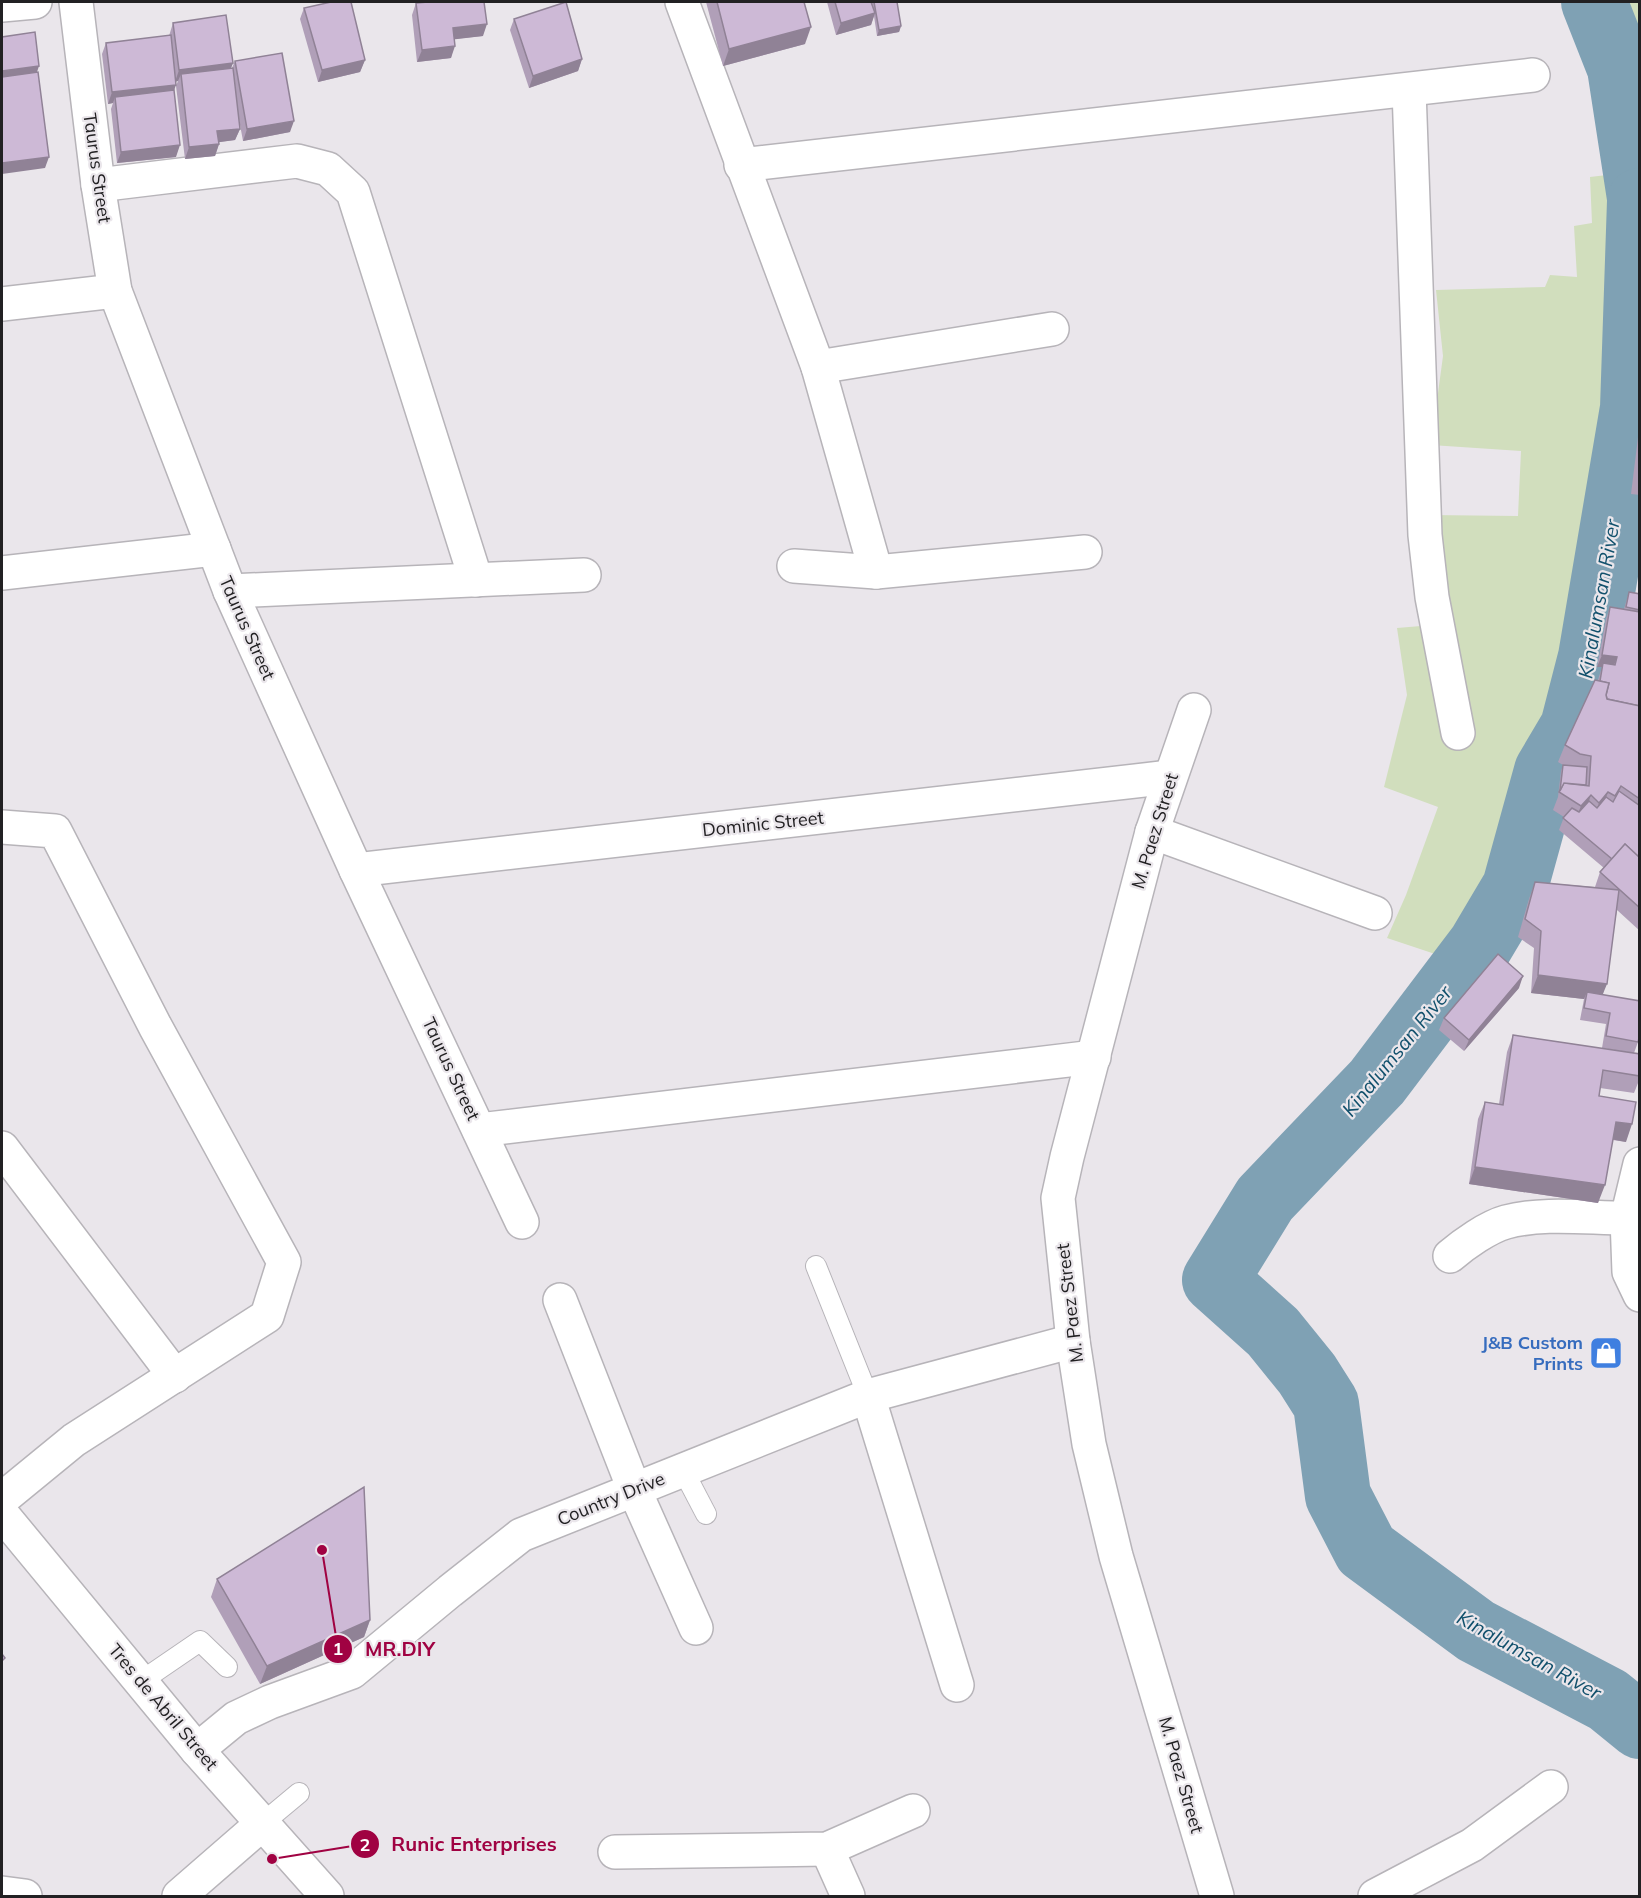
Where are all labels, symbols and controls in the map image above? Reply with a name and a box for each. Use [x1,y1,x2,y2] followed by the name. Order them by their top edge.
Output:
[78,111,117,224] street label: Taurus Street
[1572,517,1625,680] water label: Kinalumsan River
[214,572,281,683] street label: Taurus Street
[1126,770,1183,892] street label: M. Paez Street
[701,806,825,841] street label: Dominic Street
[1336,980,1457,1121] water label: Kinalumsan River
[418,1014,485,1124] street label: Taurus Street
[1051,1242,1088,1364] street label: M. Paez Street
[1481,1331,1583,1375] place label: J&B Custom Prints
[1588,1335,1624,1371] shop icon: J&B Custom Prints
[554,1467,668,1531] street label: Country Drive
[1453,1605,1606,1705] water label: Kinalumsan River
[323,1630,447,1668] callout: MR.DIY
[365,1636,436,1661] text: MR.DIY
[333,1637,343,1660] text: 1
[104,1639,223,1775] street label: Tres de Abril Street
[1154,1714,1209,1836] street label: M. Paez Street
[350,1825,569,1863] callout: Runic Enterprises
[391,1831,557,1856] text: Runic Enterprises
[360,1833,370,1856] text: 2

